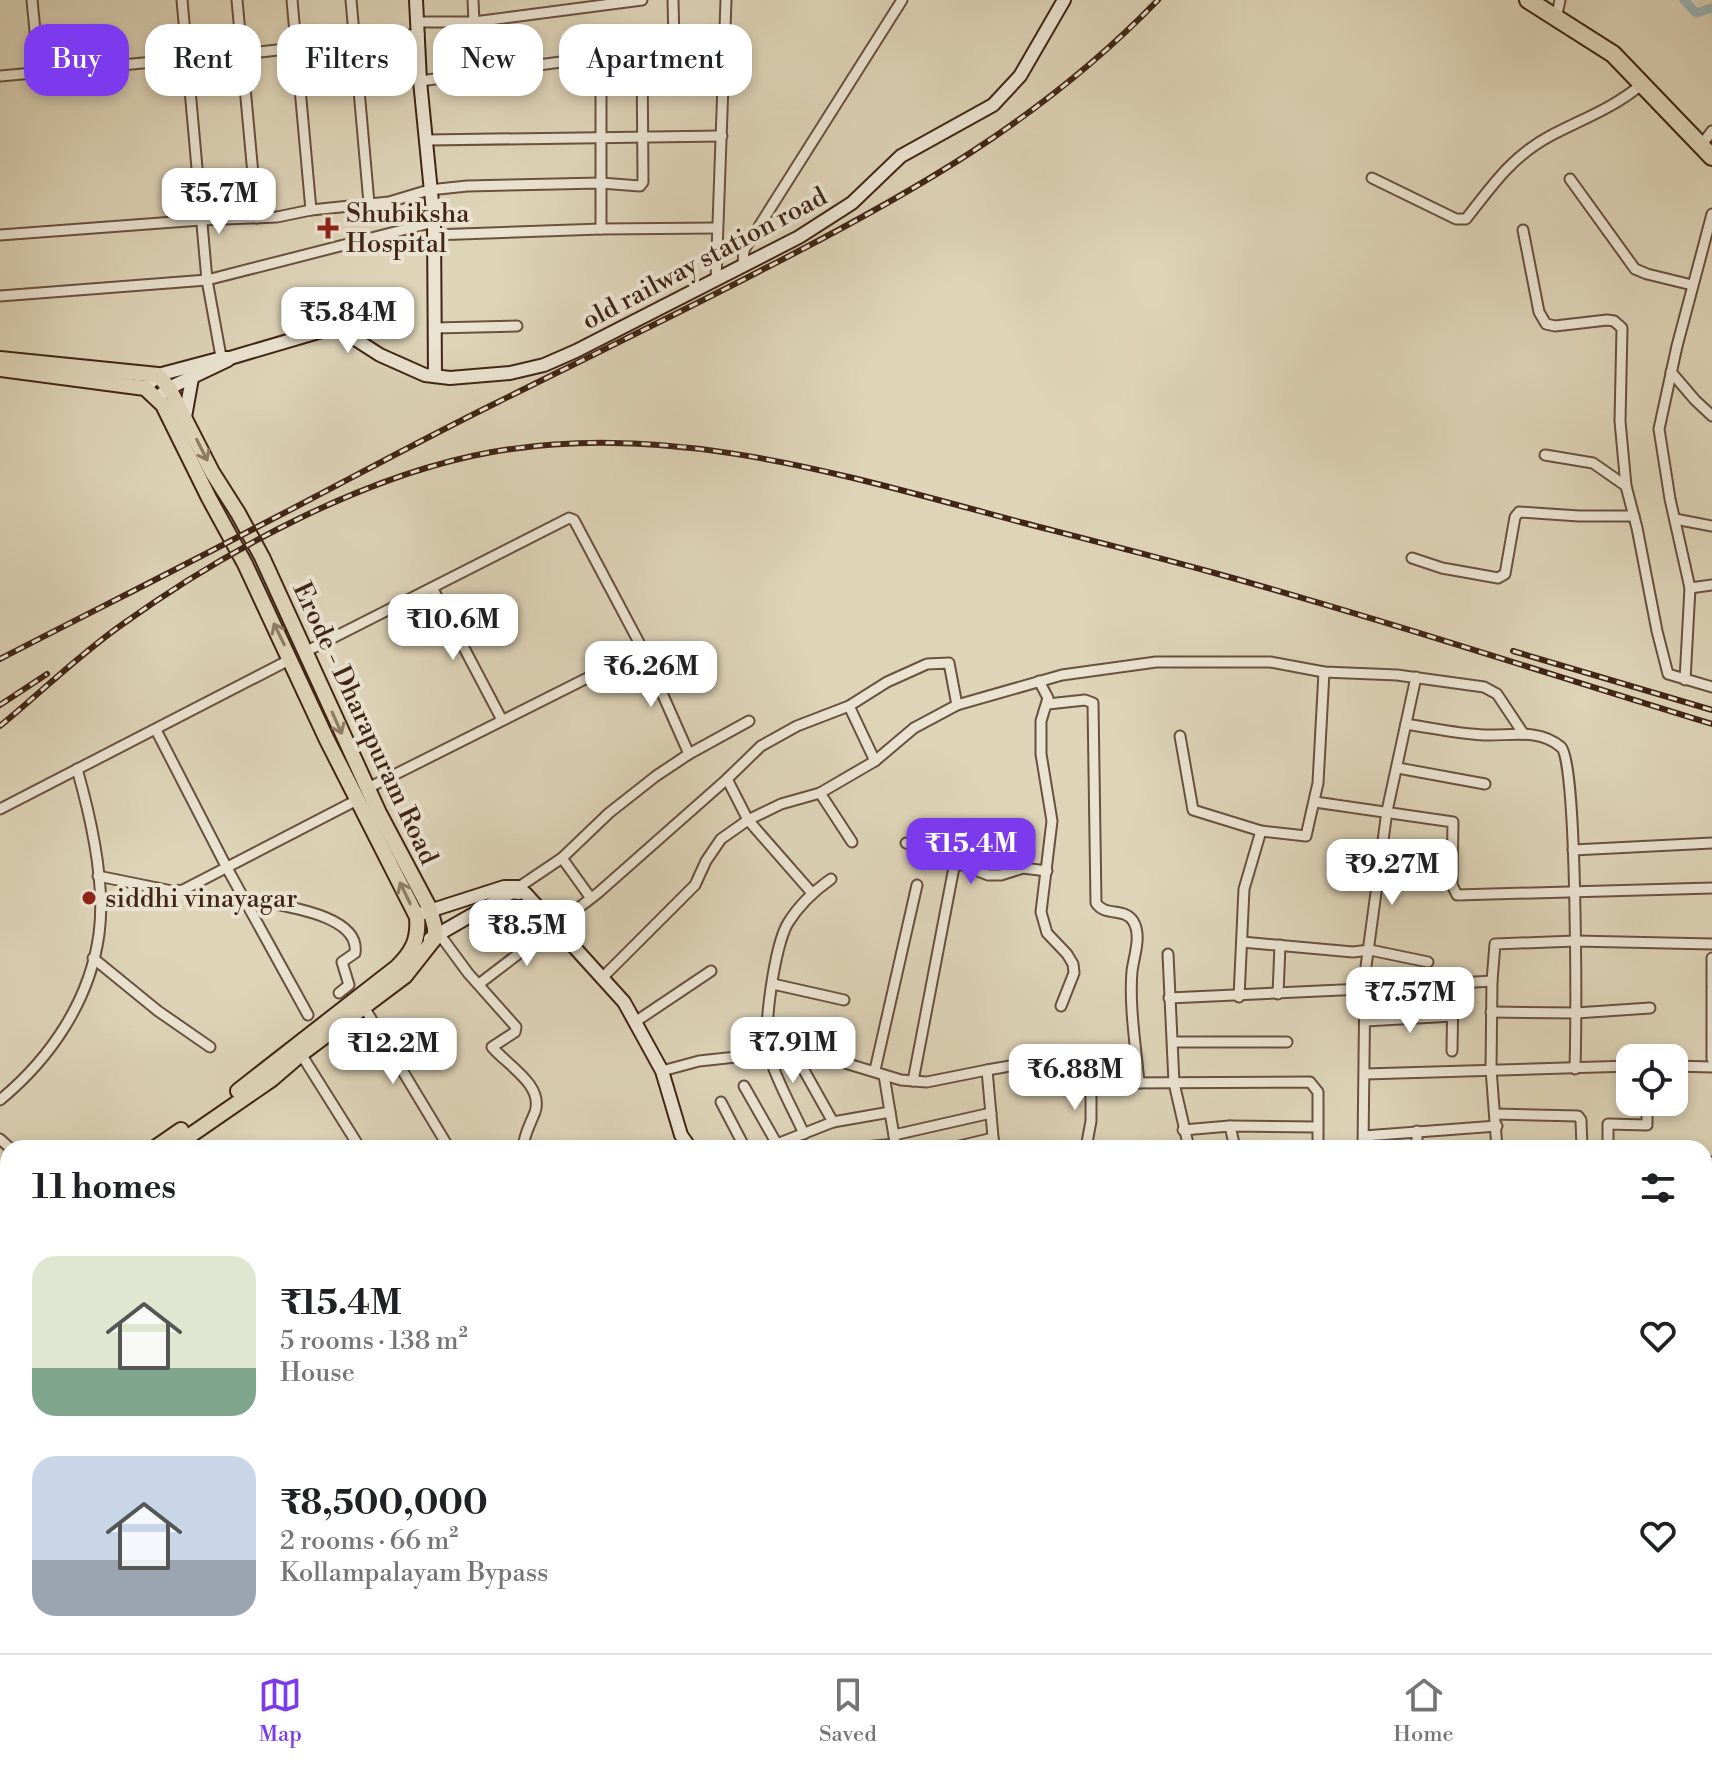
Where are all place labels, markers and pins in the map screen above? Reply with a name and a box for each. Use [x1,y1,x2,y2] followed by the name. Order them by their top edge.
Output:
[163,168,275,236] pin: ₹5.7M
[346,198,470,260] place label: Shubiksha Hospital
[317,217,339,239] marker: Shubiksha Hospital
[283,287,413,355] pin: ₹5.84M
[388,594,518,662] pin: ₹10.6M
[586,641,716,709] pin: ₹6.26M
[906,818,1036,886] pin: ₹15.4M
[1327,839,1457,907] pin: ₹9.27M
[105,883,297,915] place label: siddhi vinayagar
[80,889,98,907] marker: siddhi vinayagar
[471,900,583,968] pin: ₹8.5M
[1345,967,1475,1035] pin: ₹7.57M
[728,1017,858,1085] pin: ₹7.91M
[328,1018,458,1086] pin: ₹12.2M
[1010,1044,1140,1112] pin: ₹6.88M

